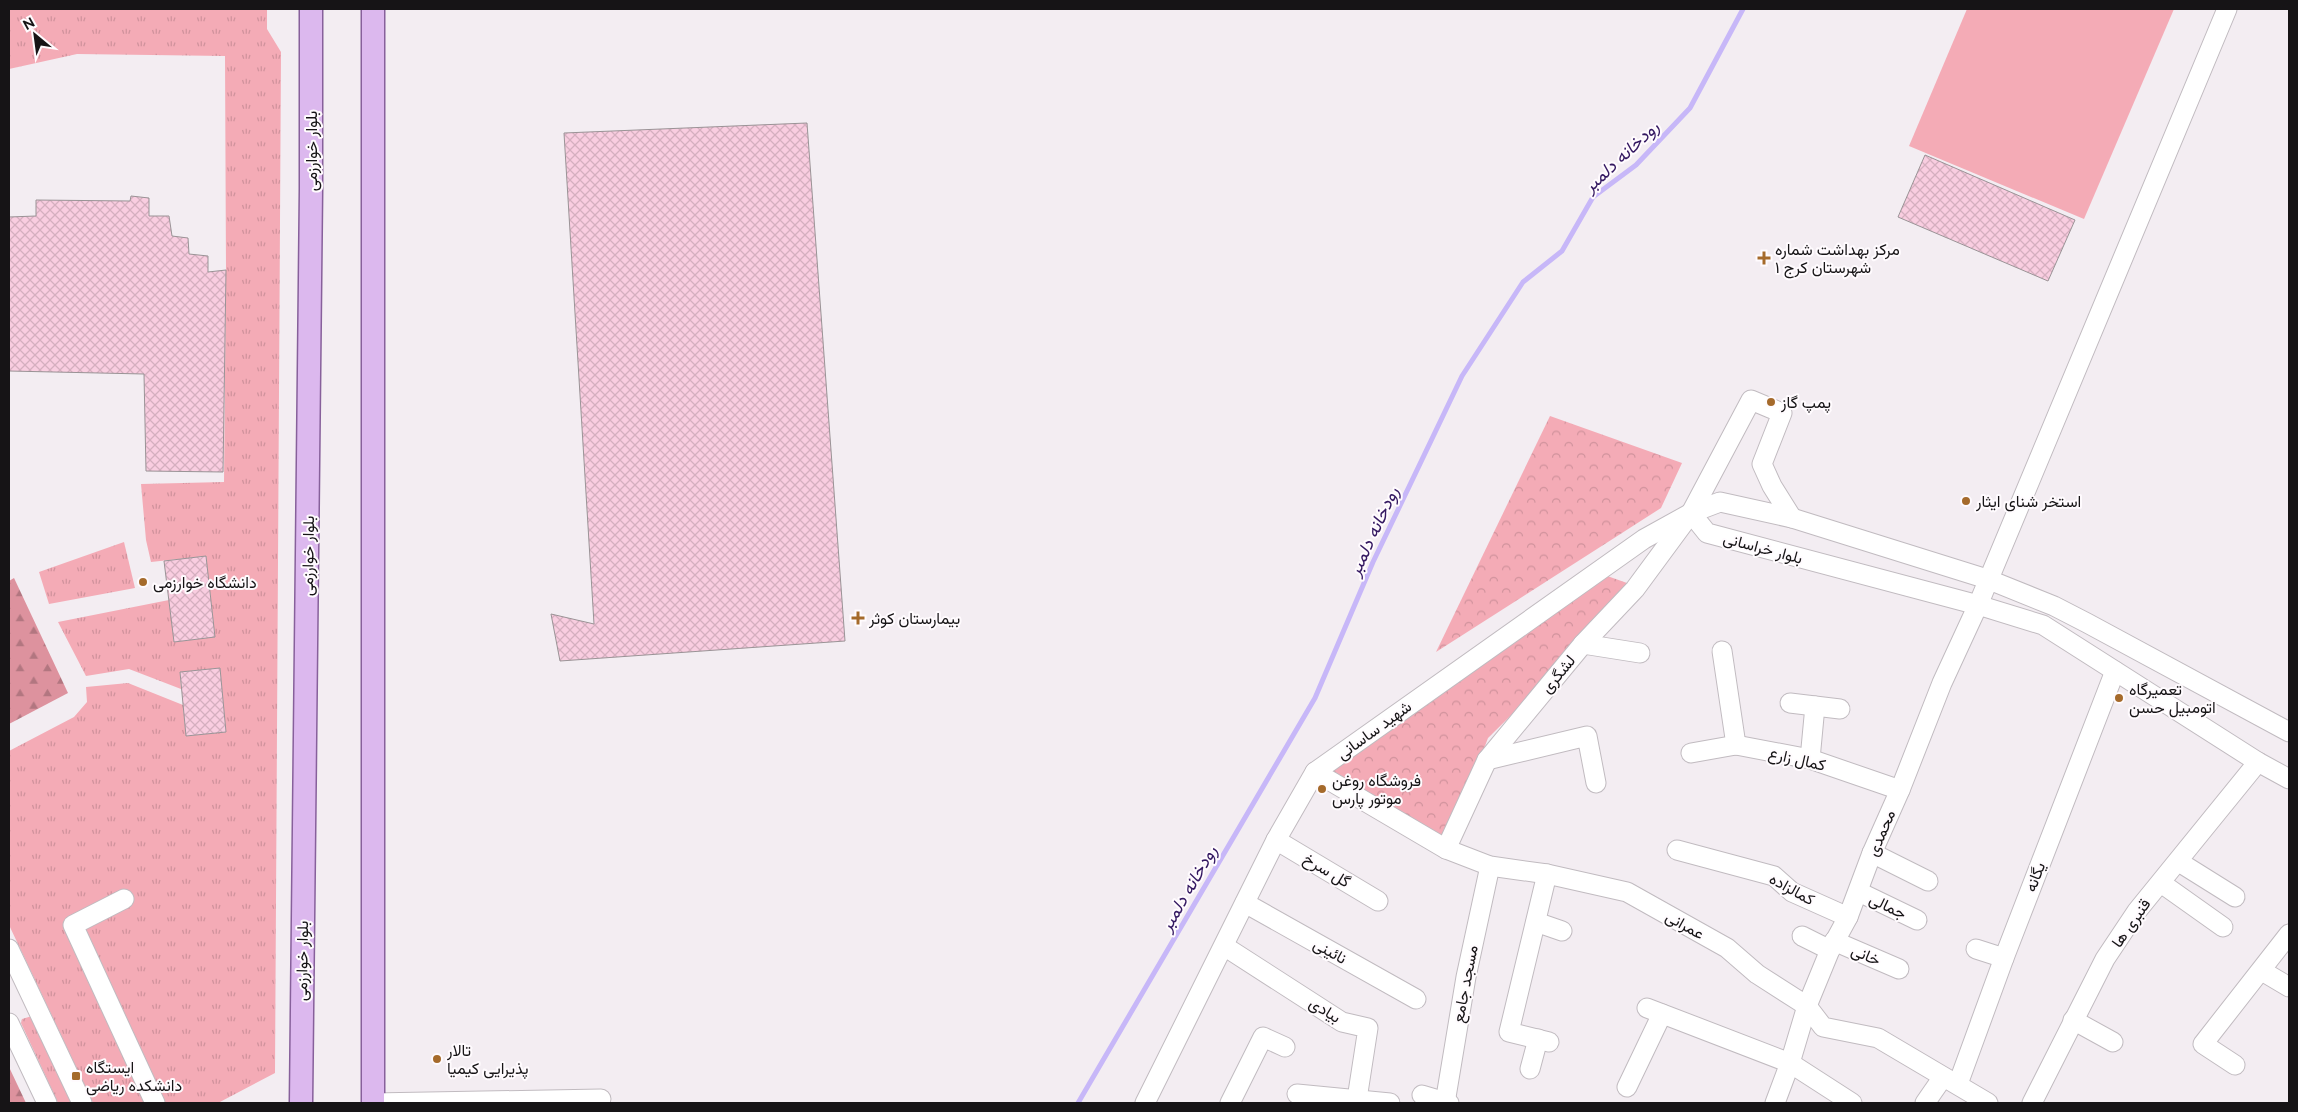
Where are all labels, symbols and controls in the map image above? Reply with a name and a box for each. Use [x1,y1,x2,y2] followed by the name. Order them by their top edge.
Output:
[10,10,60,60] north arrow
[20,14,37,33] text: N
[302,111,322,191] street label: بلوار خوارزمی
[1578,116,1664,198] water label: رودخانه دلمبر
[1775,240,1900,279] place label: مرکز بهداشت شماره ۱ شهرستان کرج
[1757,251,1771,265] marker: مرکز بهداشت شماره ۱ شهرستان کرج
[1780,393,1831,414] place label: پمپ گاز
[1765,396,1777,408] marker: پمپ گاز
[1343,483,1404,580] water label: رودخانه دلمبر
[1975,492,2081,512] place label: استخر شنای ایثار
[1960,495,1972,507] marker: استخر شنای ایثار
[298,516,319,596] street label: بلوار خوارزمی
[1721,528,1805,569] street label: بلوار خراسانی
[153,573,257,593] place label: دانشگاه خوارزمی
[137,576,149,588] marker: دانشگاه خوارزمی
[868,609,960,629] place label: بیمارستان کوثر
[851,611,865,625] marker: بیمارستان کوثر
[1537,651,1580,698] street label: لشگری
[2129,680,2216,718] place label: تعمیرگاه اتومبیل حسن
[2113,692,2125,704] marker: تعمیرگاه اتومبیل حسن
[1333,697,1416,764] street label: شهید ساسانی
[1766,743,1828,777] street label: کمال زارع
[1332,771,1421,810] place label: فروشگاه روغن موتور پارس
[1316,783,1328,795] marker: فروشگاه روغن موتور پارس
[1863,807,1900,859] street label: محمدی
[1155,841,1222,936] water label: رودخانه دلمبر
[1299,849,1354,893] street label: گل سرخ
[2021,859,2049,895] street label: یگانه
[1765,869,1818,910] street label: کمالزاده
[1866,889,1910,924] street label: جمالی
[2107,895,2155,952] street label: قنبری ها
[1662,907,1708,944] street label: عمرانی
[292,921,313,1001] street label: بلوار خوارزمی
[1310,934,1350,969] street label: نائینی
[1848,940,1884,971] street label: خانی
[1448,944,1484,1025] street label: مسجد جامع
[1305,993,1344,1028] street label: بیادی
[446,1041,529,1080] place label: تالار پذیرایی کیمیا
[431,1053,443,1065] marker: تالار پذیرایی کیمیا
[86,1058,182,1096] place label: ایستگاه دانشکده ریاضی
[70,1070,82,1082] marker: ایستگاه دانشکده ریاضی

